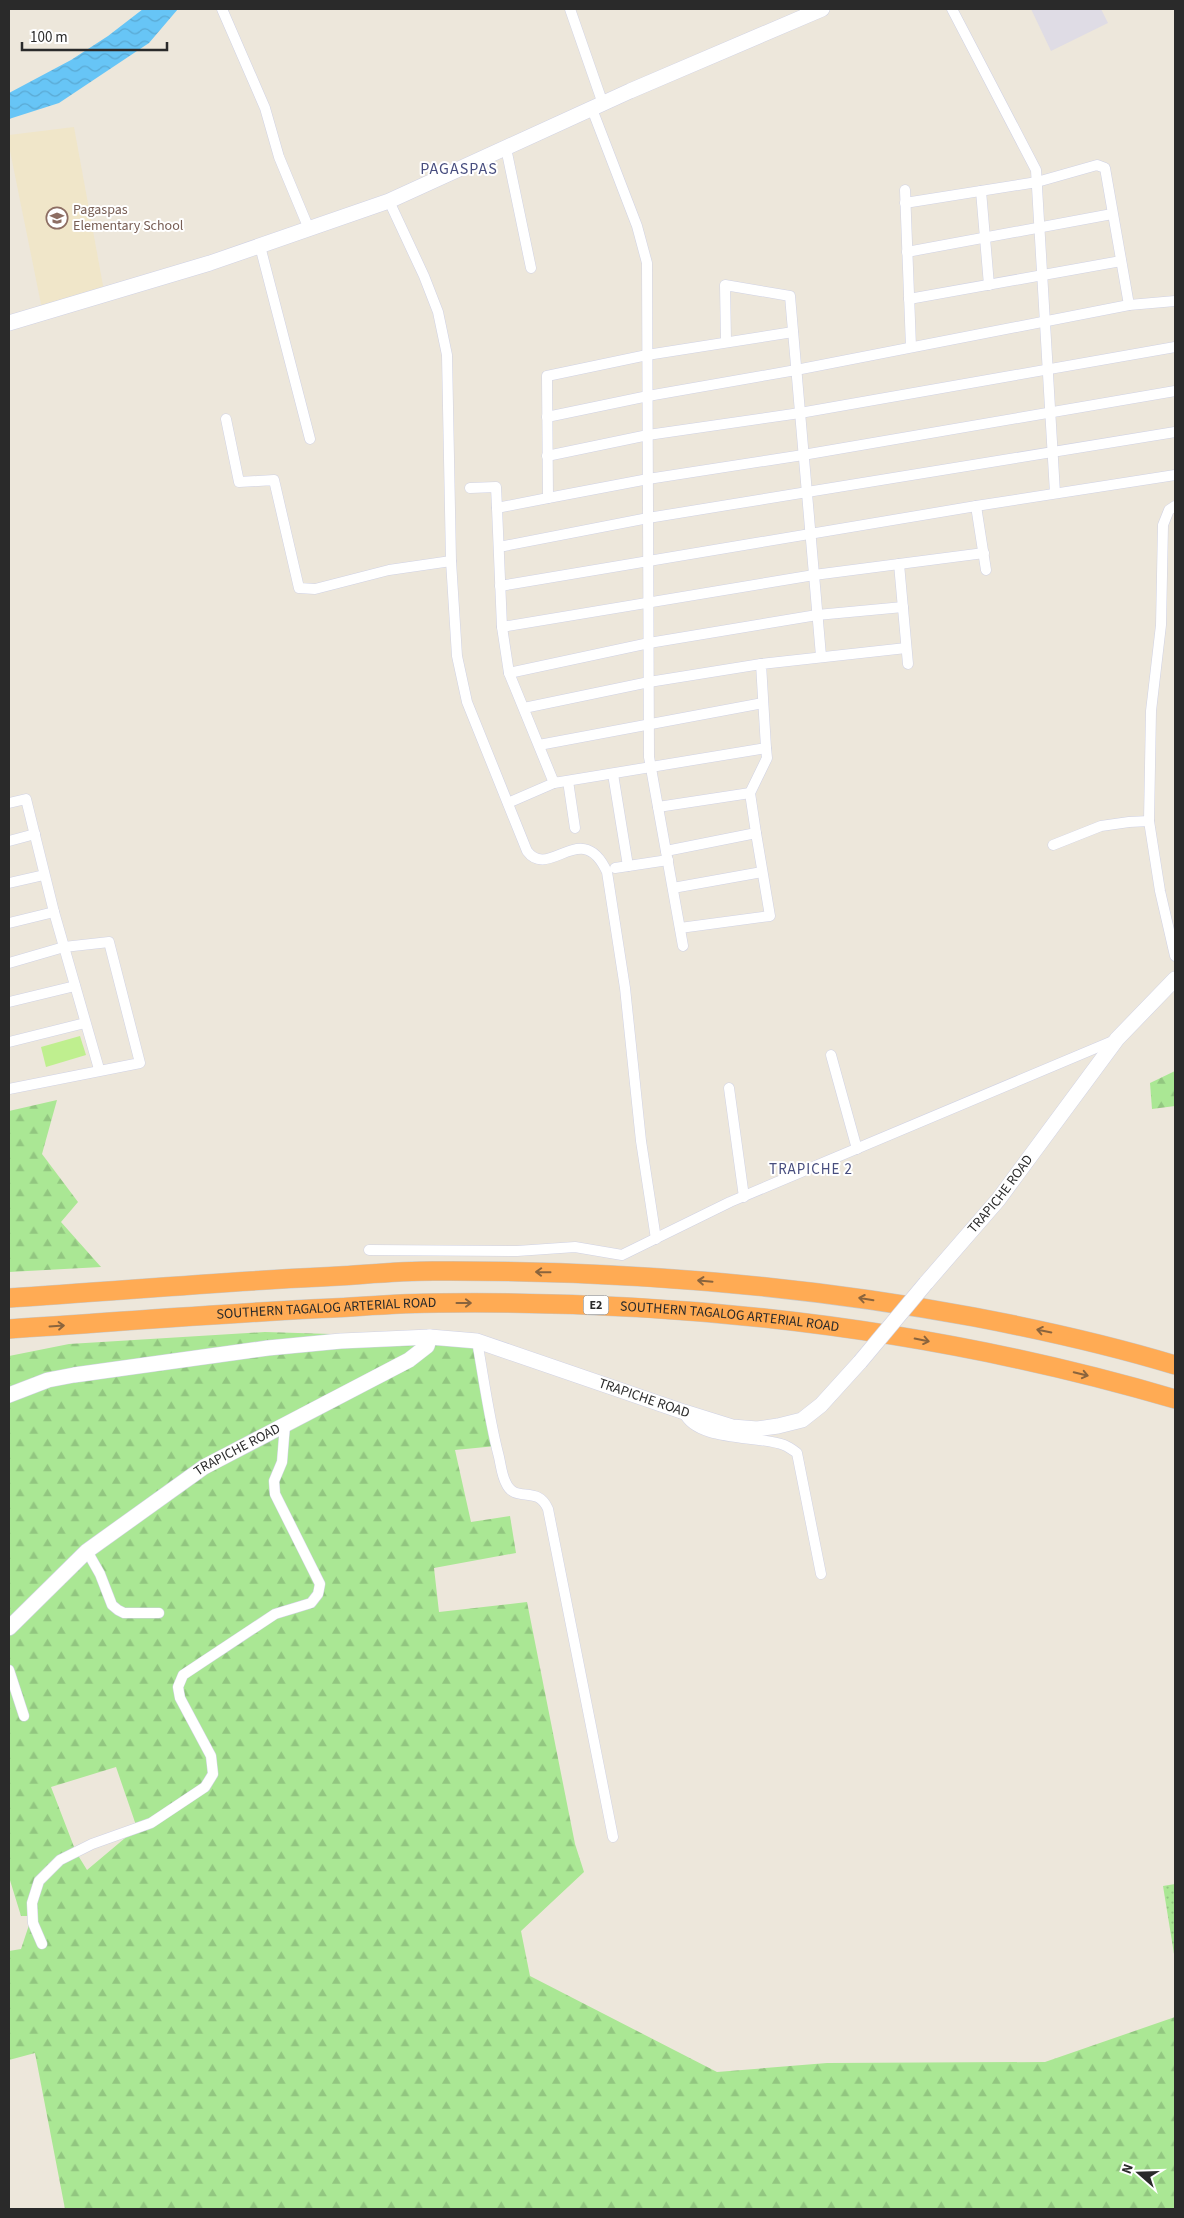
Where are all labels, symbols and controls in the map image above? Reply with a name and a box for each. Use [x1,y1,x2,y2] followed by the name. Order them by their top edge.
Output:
[22,20,168,52] scale bar
[30,27,68,48] text: 100 m
[420,158,498,180] district label: PAGASPAS
[73,200,184,236] place label: Pagaspas Elementary School
[45,206,69,230] school or university icon: Pagaspas Elementary School
[963,1151,1038,1238] street label: TRAPICHE ROAD
[769,1159,853,1180] district label: TRAPICHE 2
[535,1267,551,1277] one-way arrow
[697,1276,713,1286] one-way arrow
[216,1293,436,1325] street label: SOUTHERN TAGALOG ARTERIAL ROAD
[859,1294,875,1304] one-way arrow
[584,1296,608,1314] road number: E2
[620,1297,840,1337] street label: SOUTHERN TAGALOG ARTERIAL ROAD
[456,1298,472,1308] one-way arrow
[49,1322,65,1331] one-way arrow
[1036,1325,1052,1335] one-way arrow
[914,1336,930,1346] one-way arrow
[1072,1370,1088,1379] one-way arrow
[596,1373,692,1423] street label: TRAPICHE ROAD
[190,1419,284,1481] street label: TRAPICHE ROAD
[1114,2148,1164,2198] north arrow
[1117,2161,1139,2177] text: N

